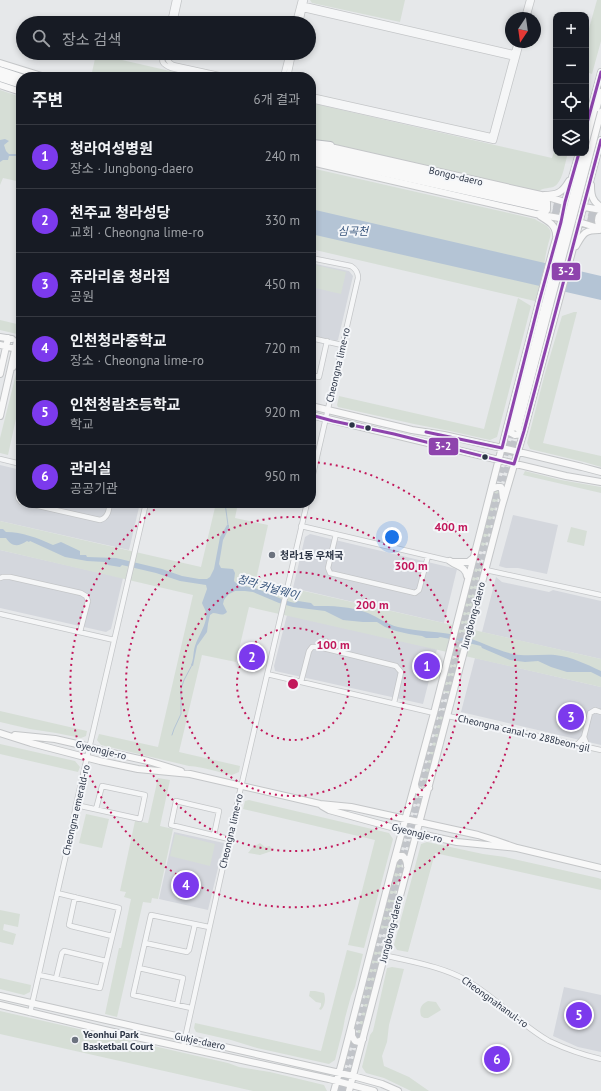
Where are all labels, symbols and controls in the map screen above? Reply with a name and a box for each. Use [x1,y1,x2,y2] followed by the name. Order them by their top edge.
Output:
[505,12,541,48] north arrow
[553,12,589,156] map controls
[553,12,589,48] button: +
[16,16,316,60] search box
[30,27,52,49] icon: search
[62,30,121,49] text: 장소 검색
[553,48,589,84] button: −
[553,84,589,120] button: locate
[32,89,63,111] text: 주변
[254,91,300,108] text: 6개 결과
[553,120,589,156] button: layers
[70,139,153,158] text: 청라여성병원
[41,148,49,165] text: 1
[265,148,300,165] text: 240 m
[70,160,193,177] text: 장소 · Jungbong-daero
[428,163,484,189] street label: Bongo-daero
[70,203,170,222] text: 천주교 청라성당
[41,212,49,229] text: 2
[265,212,300,229] text: 330 m
[70,224,204,241] text: 교회 · Cheongna lime-ro
[338,224,370,238] water label: 심곡천
[551,262,581,281] line badge: 3-2
[558,264,574,278] text: 3-2
[70,267,170,286] text: 쥬라리움 청라점
[41,276,49,293] text: 3
[265,276,300,293] text: 450 m
[70,288,94,305] text: 공원
[323,326,353,404] street label: Cheongna lime-ro
[70,331,167,350] text: 인천청라중학교
[41,340,49,357] text: 4
[265,340,300,357] text: 720 m
[70,352,204,369] text: 장소 · Cheongna lime-ro
[70,395,180,414] text: 인천청람초등학교
[41,404,49,421] text: 5
[265,404,300,421] text: 920 m
[70,416,94,433] text: 학교
[347,420,357,430] unlabelled marker
[363,423,373,433] unlabelled marker
[428,437,459,456] line badge: 3-2
[435,439,451,453] text: 3-2
[480,452,490,462] unlabelled marker
[70,459,111,478] text: 관리실
[41,468,49,485] text: 6
[265,468,300,485] text: 950 m
[70,480,118,497] text: 공공기관
[434,519,468,534] text: 400 m
[382,527,402,547] your location
[280,549,343,562] place label: 청라1동 우채국
[267,550,277,560] marker: 청라1동 우채국
[394,558,428,573] text: 300 m
[235,571,301,603] water label: 청라 커널웨이
[458,580,488,651] street label: Jungbong-daero
[355,597,389,612] text: 200 m
[316,637,350,652] text: 100 m
[239,642,265,672] pin: 2
[414,651,440,681] pin: 1
[286,677,300,691] centre of rings
[558,702,584,732] pin: 3
[457,711,592,755] street label: Cheongna canal-ro 288beon-gil
[74,737,128,763] street label: Gyeongje-ro
[59,763,93,857] street label: Cheongna emerald-ro
[216,792,246,870] street label: Cheongna lime-ro
[390,820,444,846] street label: Gyeongje-ro
[173,870,199,900] pin: 4
[376,894,406,965] street label: Jungbong-daero
[459,973,531,1031] street label: Cheongnahanul-ro
[566,1000,592,1030] pin: 5
[82,1028,154,1053] place label: Yeonhui Park Basketball Court
[173,1029,227,1053] street label: Gukje-daero
[70,1035,80,1045] marker: Yeonhui Park Basketball Court
[484,1044,510,1074] pin: 6

